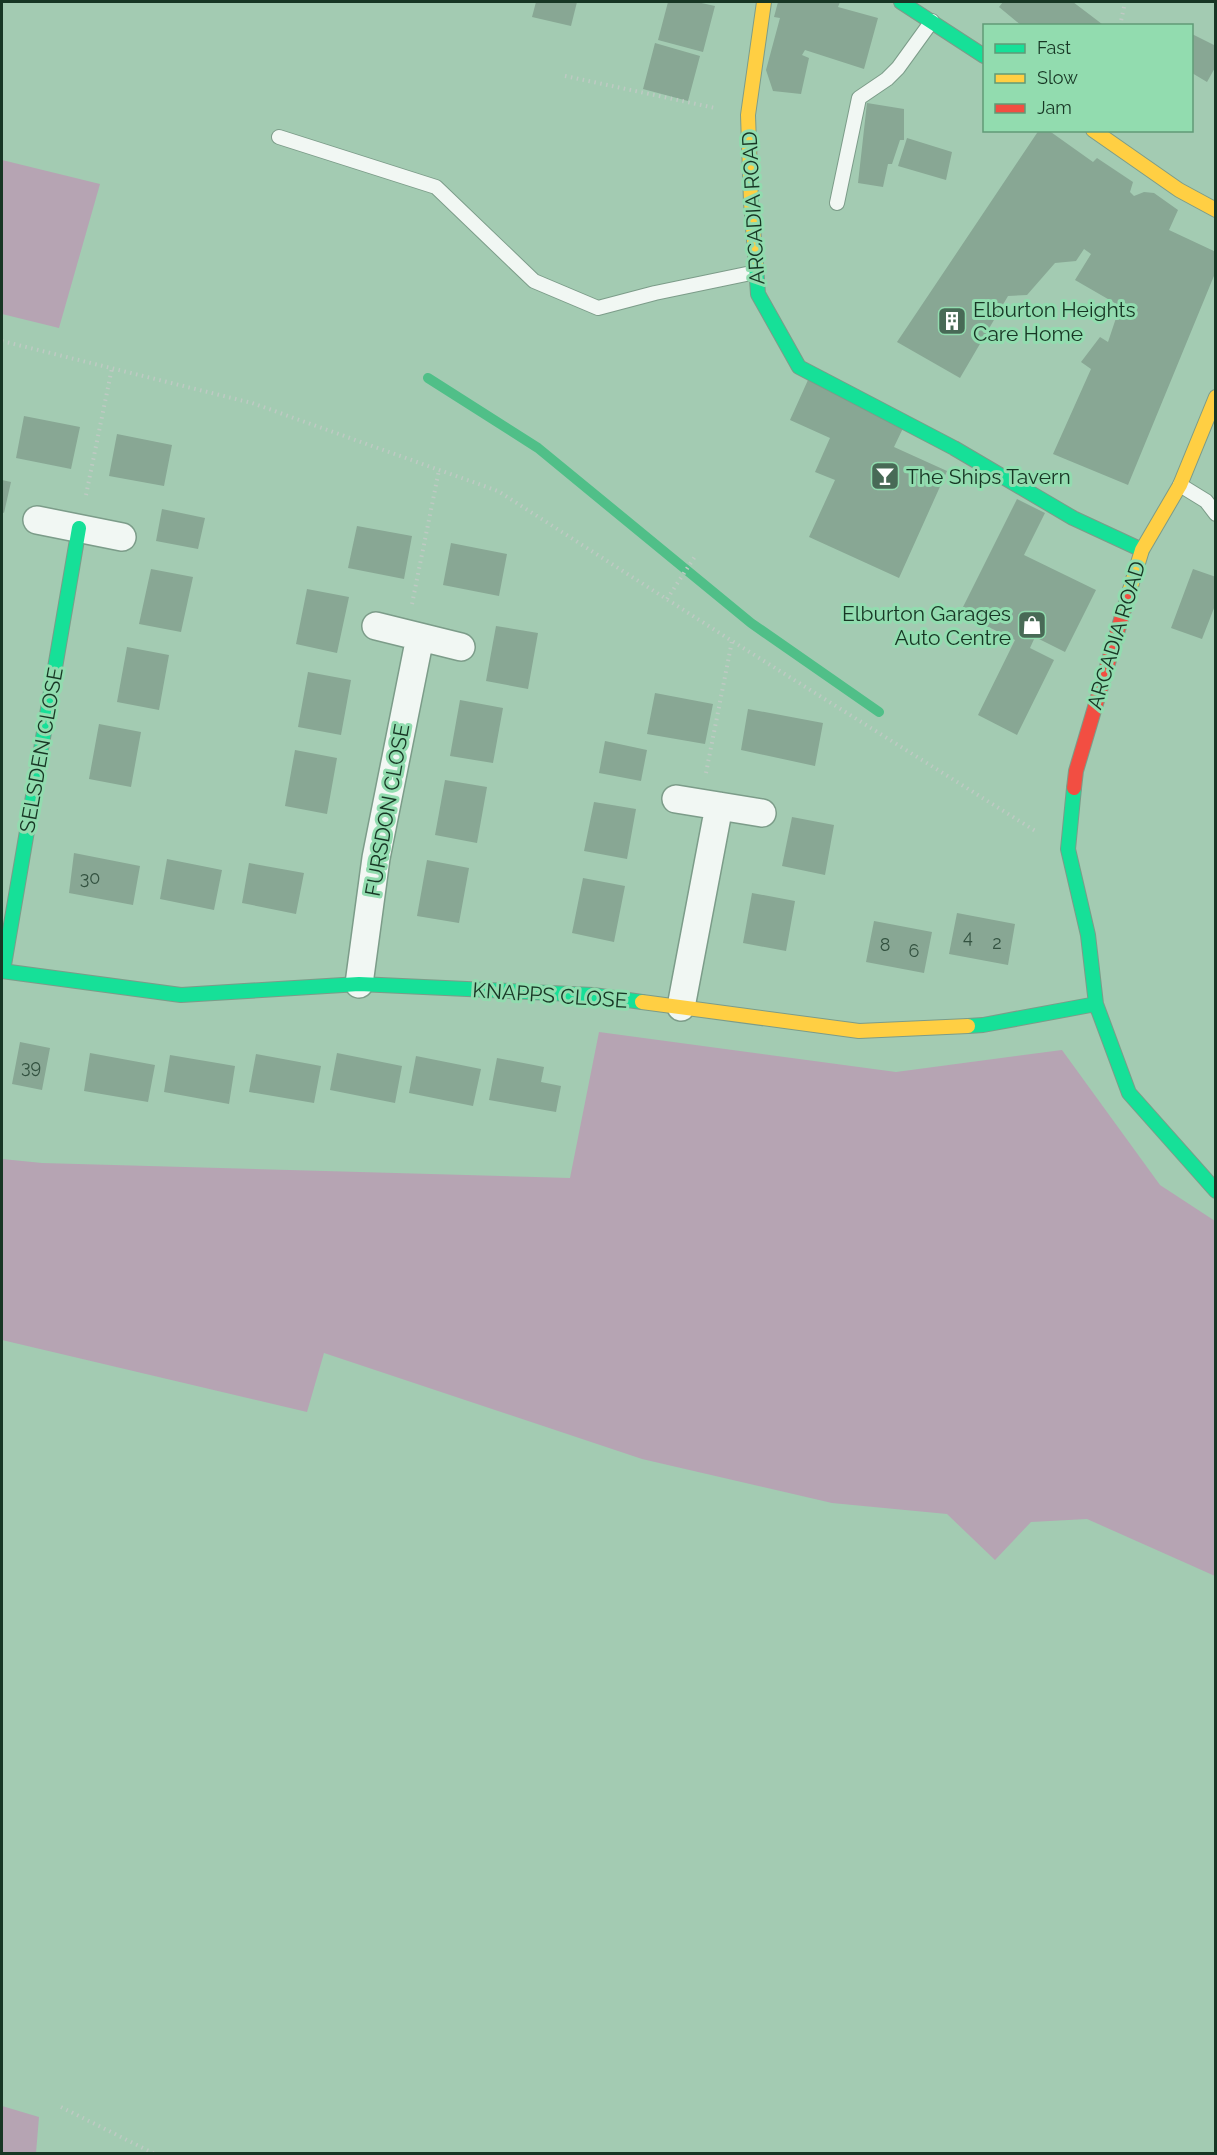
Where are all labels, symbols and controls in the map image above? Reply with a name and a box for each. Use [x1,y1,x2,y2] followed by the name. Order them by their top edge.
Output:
[983,24,1193,132] legend
[1037,37,1071,58] text: Fast
[1037,67,1078,88] text: Slow
[1037,97,1072,118] text: Jam
[736,131,770,285] street label: ARCADIA ROAD
[973,297,1136,346] place label: Elburton Heights Care Home
[936,305,968,337] building icon: Elburton Heights Care Home
[869,460,901,492] bar icon: The Ships Tavern
[906,464,1071,489] place label: The Ships Tavern
[1082,558,1150,712] street label: ARCADIA ROAD
[842,601,1011,650] place label: Elburton Garages Auto Centre
[1016,609,1048,641] shop icon: Elburton Garages Auto Centre
[14,665,68,835] street label: SELSDEN CLOSE
[360,722,414,898] street label: FURSDON CLOSE
[80,867,100,888] house number: 30
[963,926,973,947] house number: 4
[992,932,1002,953] house number: 2
[880,934,890,955] house number: 8
[909,940,920,961] house number: 6
[472,977,628,1013] street label: KNAPPS CLOSE
[21,1056,41,1077] house number: 39

